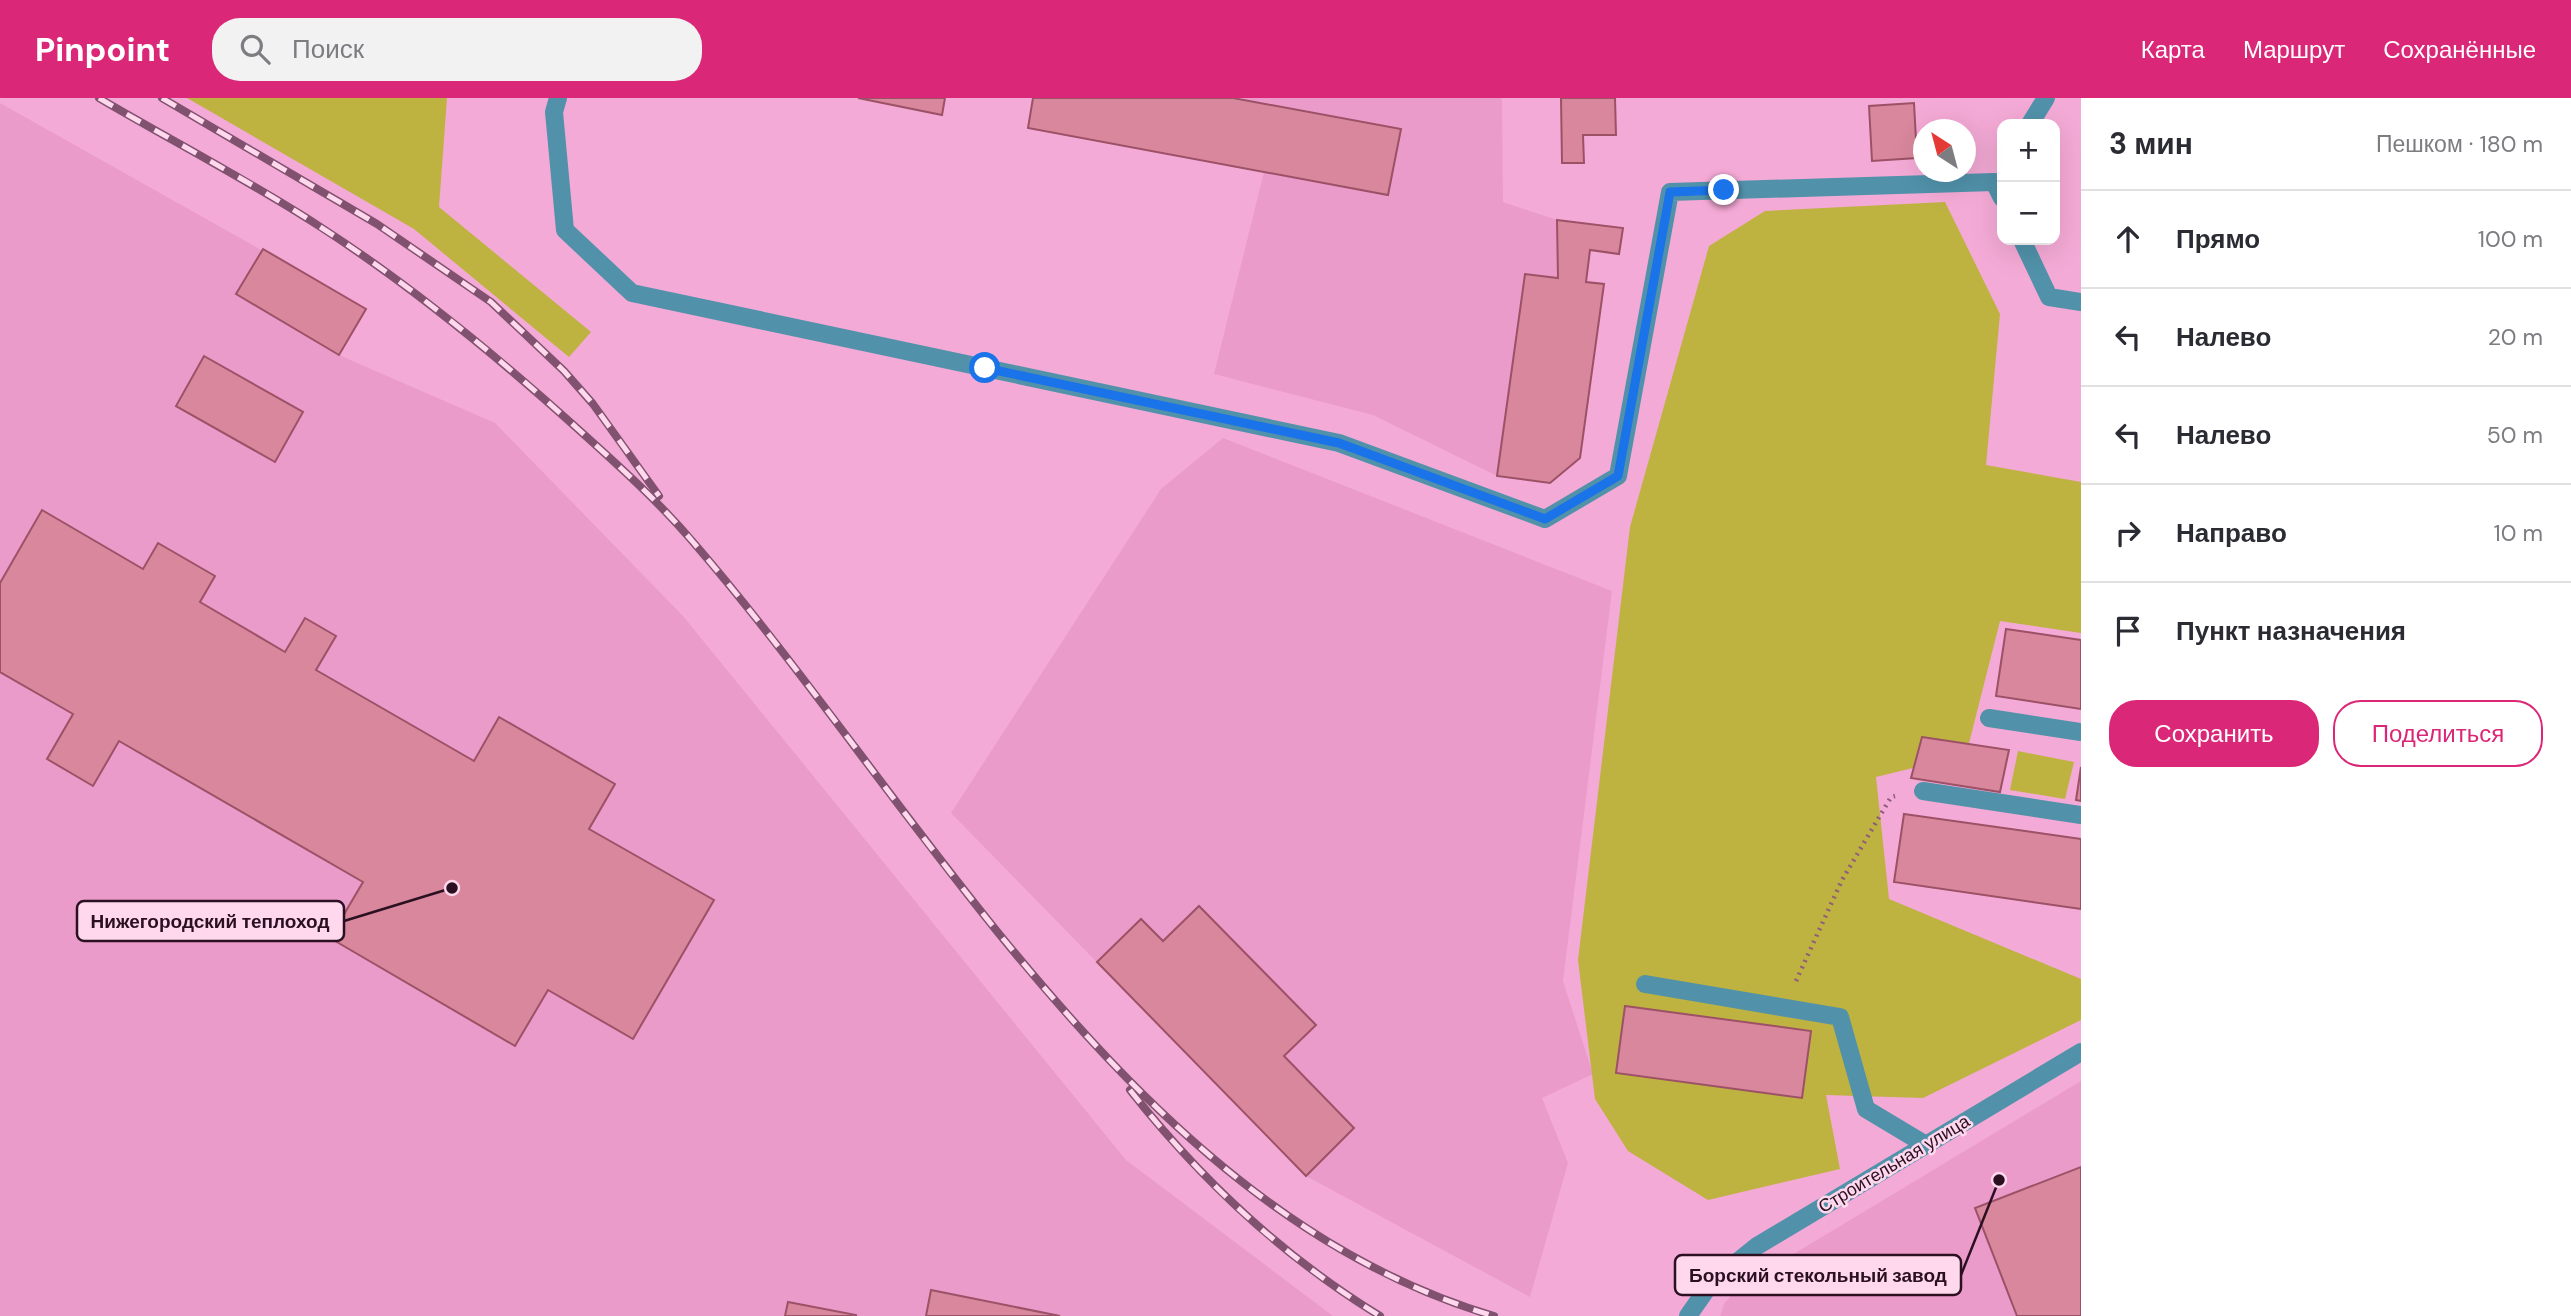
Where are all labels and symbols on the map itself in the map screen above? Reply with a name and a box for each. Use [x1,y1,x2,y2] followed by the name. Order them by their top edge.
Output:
[1913,119,1976,182] north arrow
[1708,174,1739,205] route end
[969,352,1000,383] route start
[77,901,344,941] callout: Нижегородский теплоход
[91,909,329,934] text: Нижегородский теплоход
[1814,1109,1975,1219] street label: Строительная улица
[1675,1255,1961,1295] callout: Борский стекольный завод
[1689,1263,1947,1288] text: Борский стекольный завод

